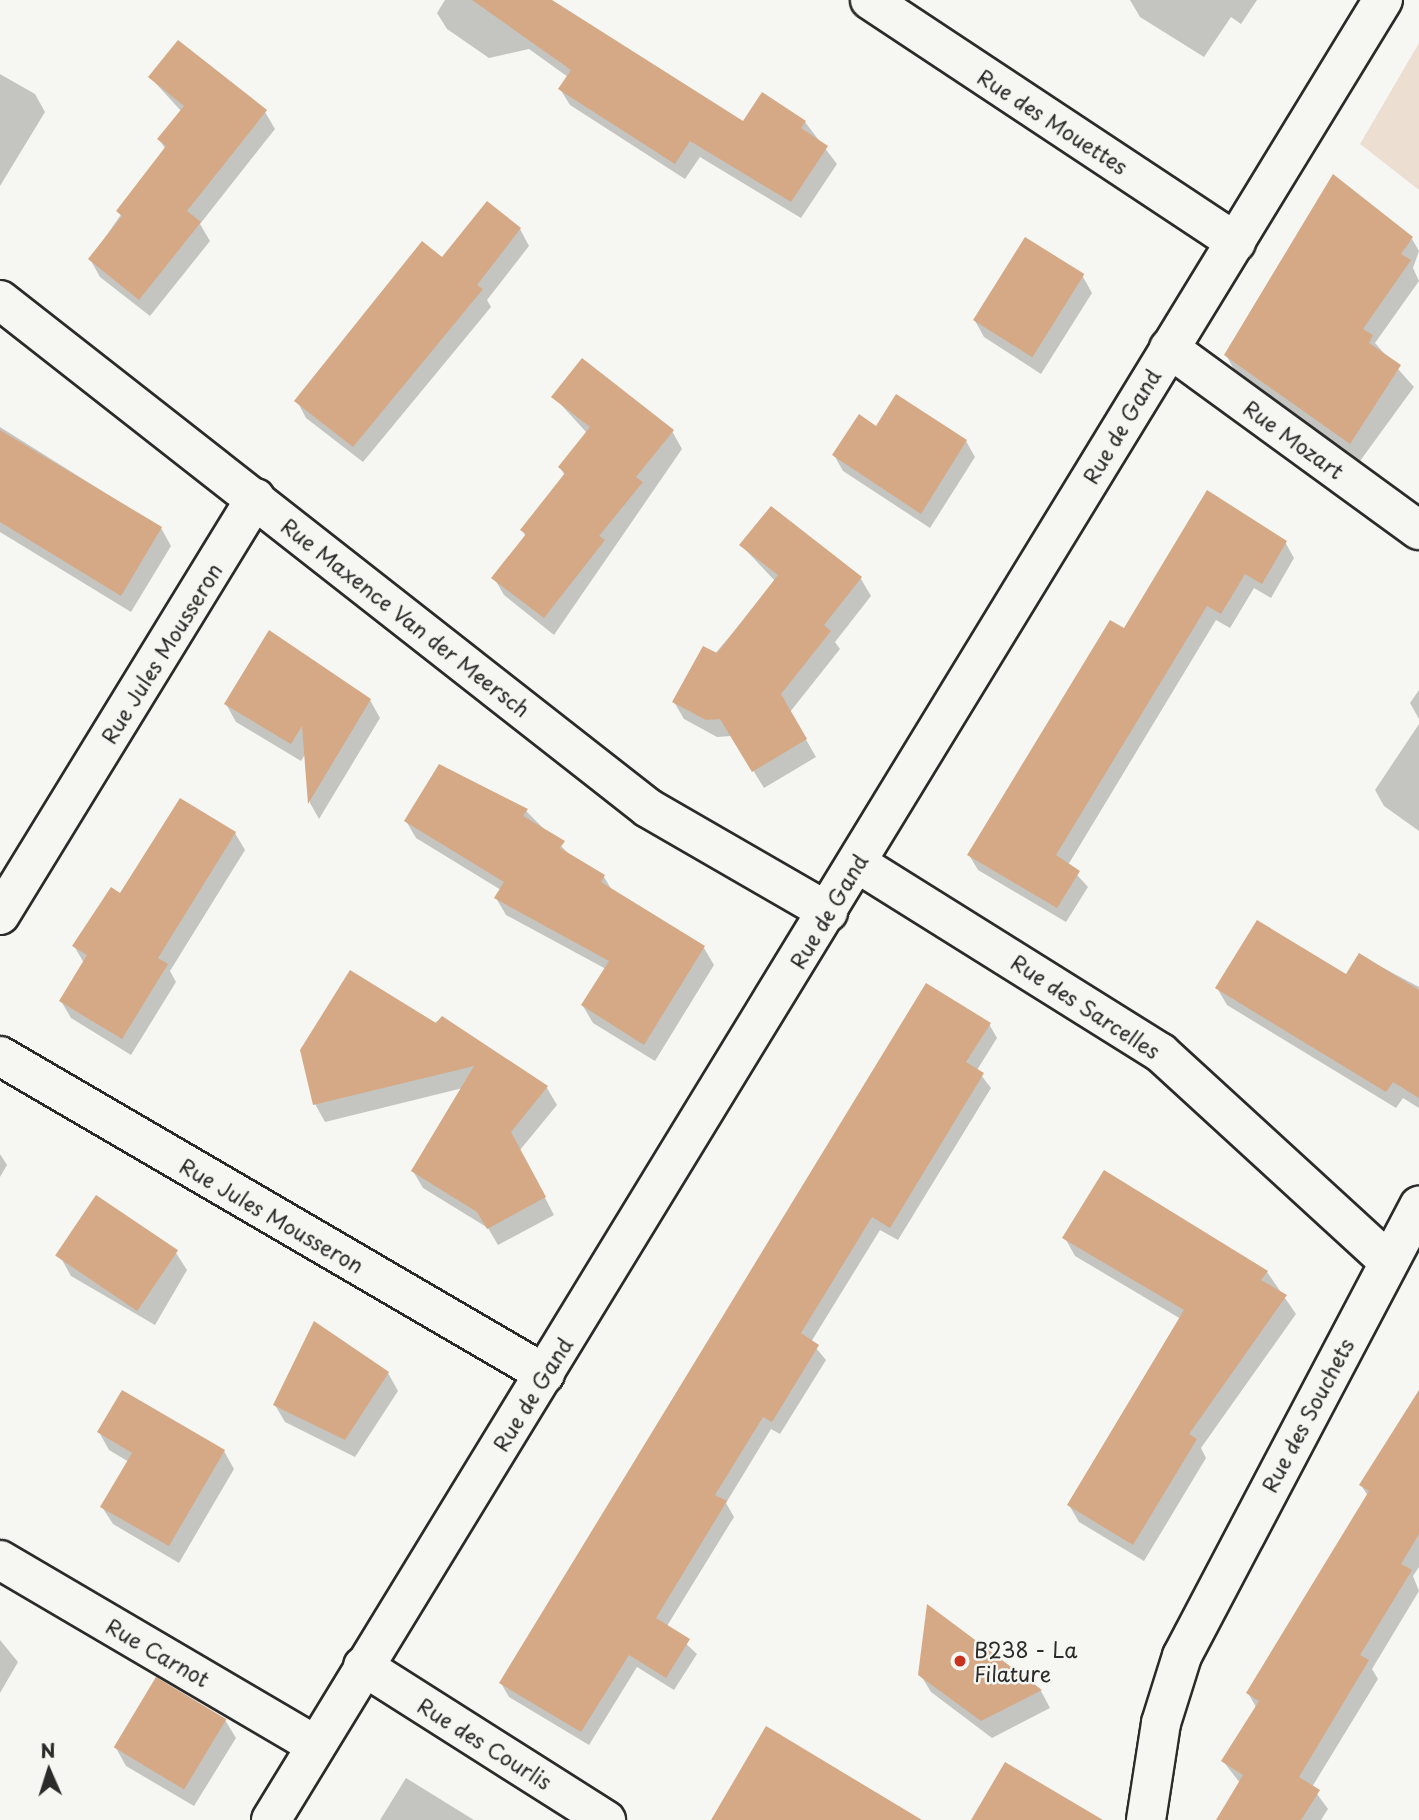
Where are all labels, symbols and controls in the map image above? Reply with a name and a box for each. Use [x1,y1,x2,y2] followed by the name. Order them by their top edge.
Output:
[972,62,1134,180] street label: Rue des Mouettes
[1076,363,1166,489] street label: Rue de Gand
[1239,394,1349,484] street label: Rue Mozart
[275,511,537,723] street label: Rue Maxence Van der Meersch
[94,557,228,749] street label: Rue Jules Mousseron
[783,848,873,974] street label: Rue de Gand
[1005,948,1167,1064] street label: Rue des Sarcelles
[174,1151,370,1279] street label: Rue Jules Mousseron
[486,1332,578,1456] street label: Rue de Gand
[1255,1332,1359,1498] street label: Rue des Souchets
[101,1612,215,1692] street label: Rue Carnot
[974,1636,1079,1686] place label: B238 - La Filature
[952,1653,968,1669] marker: B238 - La Filature
[412,1691,558,1795] street label: Rue des Courlis
[14,1736,84,1806] north arrow
[40,1736,56,1764] text: N

